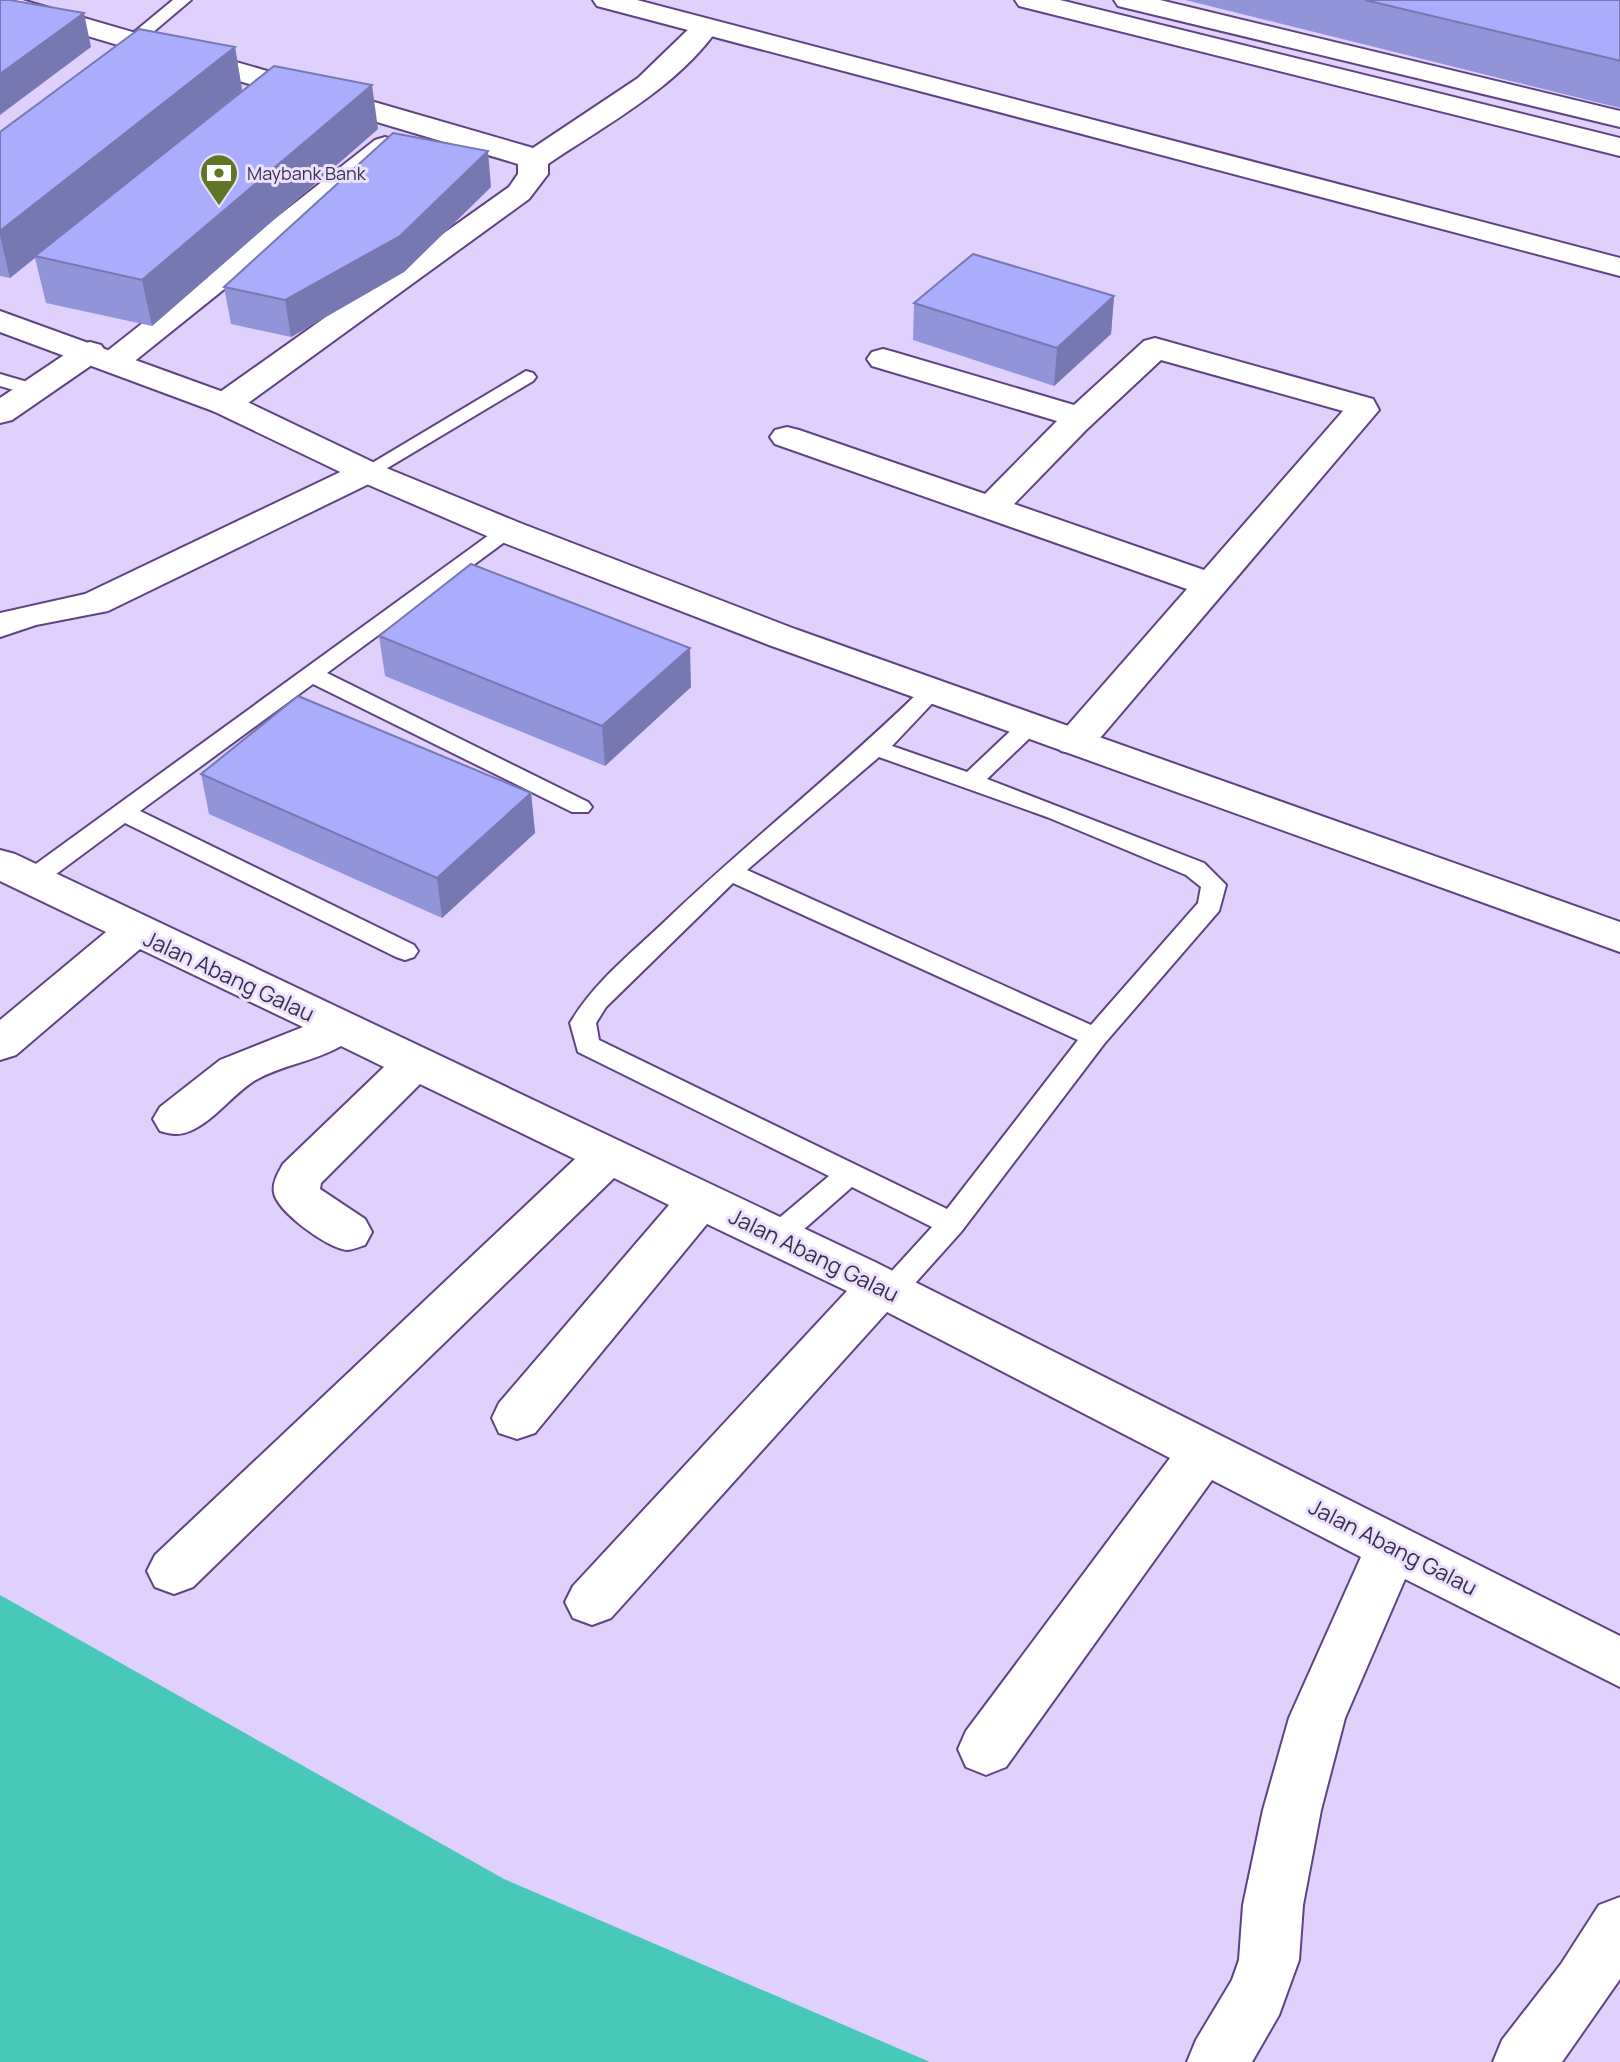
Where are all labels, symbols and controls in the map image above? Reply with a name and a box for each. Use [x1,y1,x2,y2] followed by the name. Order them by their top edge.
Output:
[198,152,240,207] bank icon: Maybank Bank
[247,161,367,185] place label: Maybank Bank
[139,923,319,1029] street label: Jalan Abang Galau
[724,1201,904,1309] street label: Jalan Abang Galau
[1304,1492,1482,1602] street label: Jalan Abang Galau

